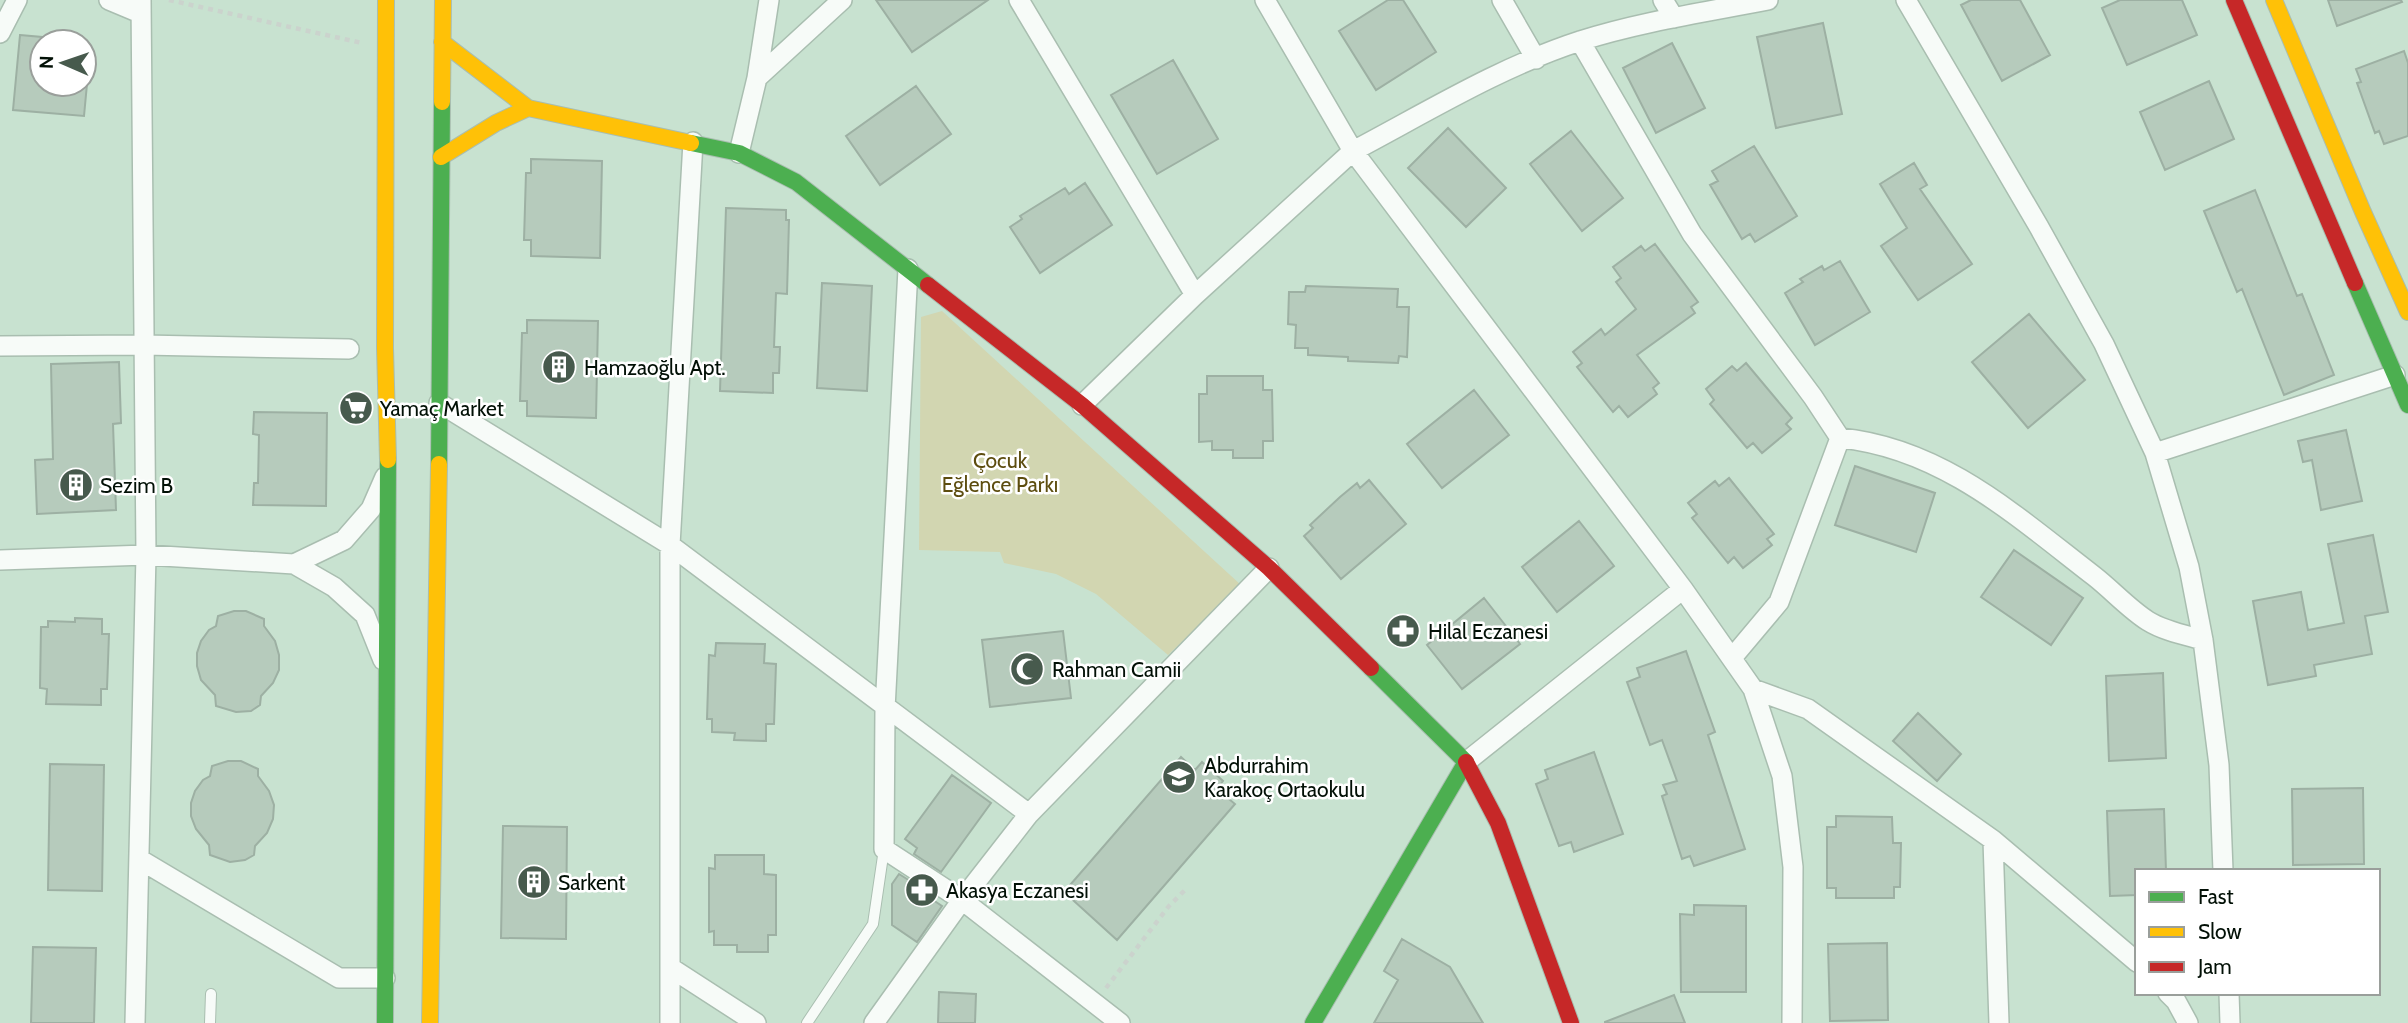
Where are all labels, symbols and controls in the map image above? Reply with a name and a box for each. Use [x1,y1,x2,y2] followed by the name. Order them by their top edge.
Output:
[28,28,98,98] north arrow
[35,55,58,70] text: N
[540,348,578,386] building icon: Hamzaoğlu Apt.
[584,355,726,380] place label: Hamzaoğlu Apt.
[337,389,375,427] supermarket icon: Yamaç Market
[379,396,504,421] place label: Yamaç Market
[942,448,1058,497] park label: Çocuk Eğlence Parkı
[57,466,95,504] building icon: Sezim B
[100,473,173,498] place label: Sezim B
[1384,612,1422,650] pharmacy icon: Hilal Eczanesi
[1428,619,1548,644] place label: Hilal Eczanesi
[1008,650,1046,688] mosque icon: Rahman Camii
[1052,657,1181,682] place label: Rahman Camii
[1204,753,1365,802] place label: Abdurrahim Karakoç Ortaokulu
[1160,758,1198,796] school or university icon: Abdurrahim Karakoç Ortaokulu
[515,863,553,901] building icon: Sarkent
[2135,869,2380,995] legend
[558,870,625,895] place label: Sarkent
[903,871,941,909] pharmacy icon: Akasya Eczanesi
[946,878,1089,903] place label: Akasya Eczanesi
[2198,884,2234,909] text: Fast
[2198,919,2242,944] text: Slow
[2197,954,2232,979] text: Jam

